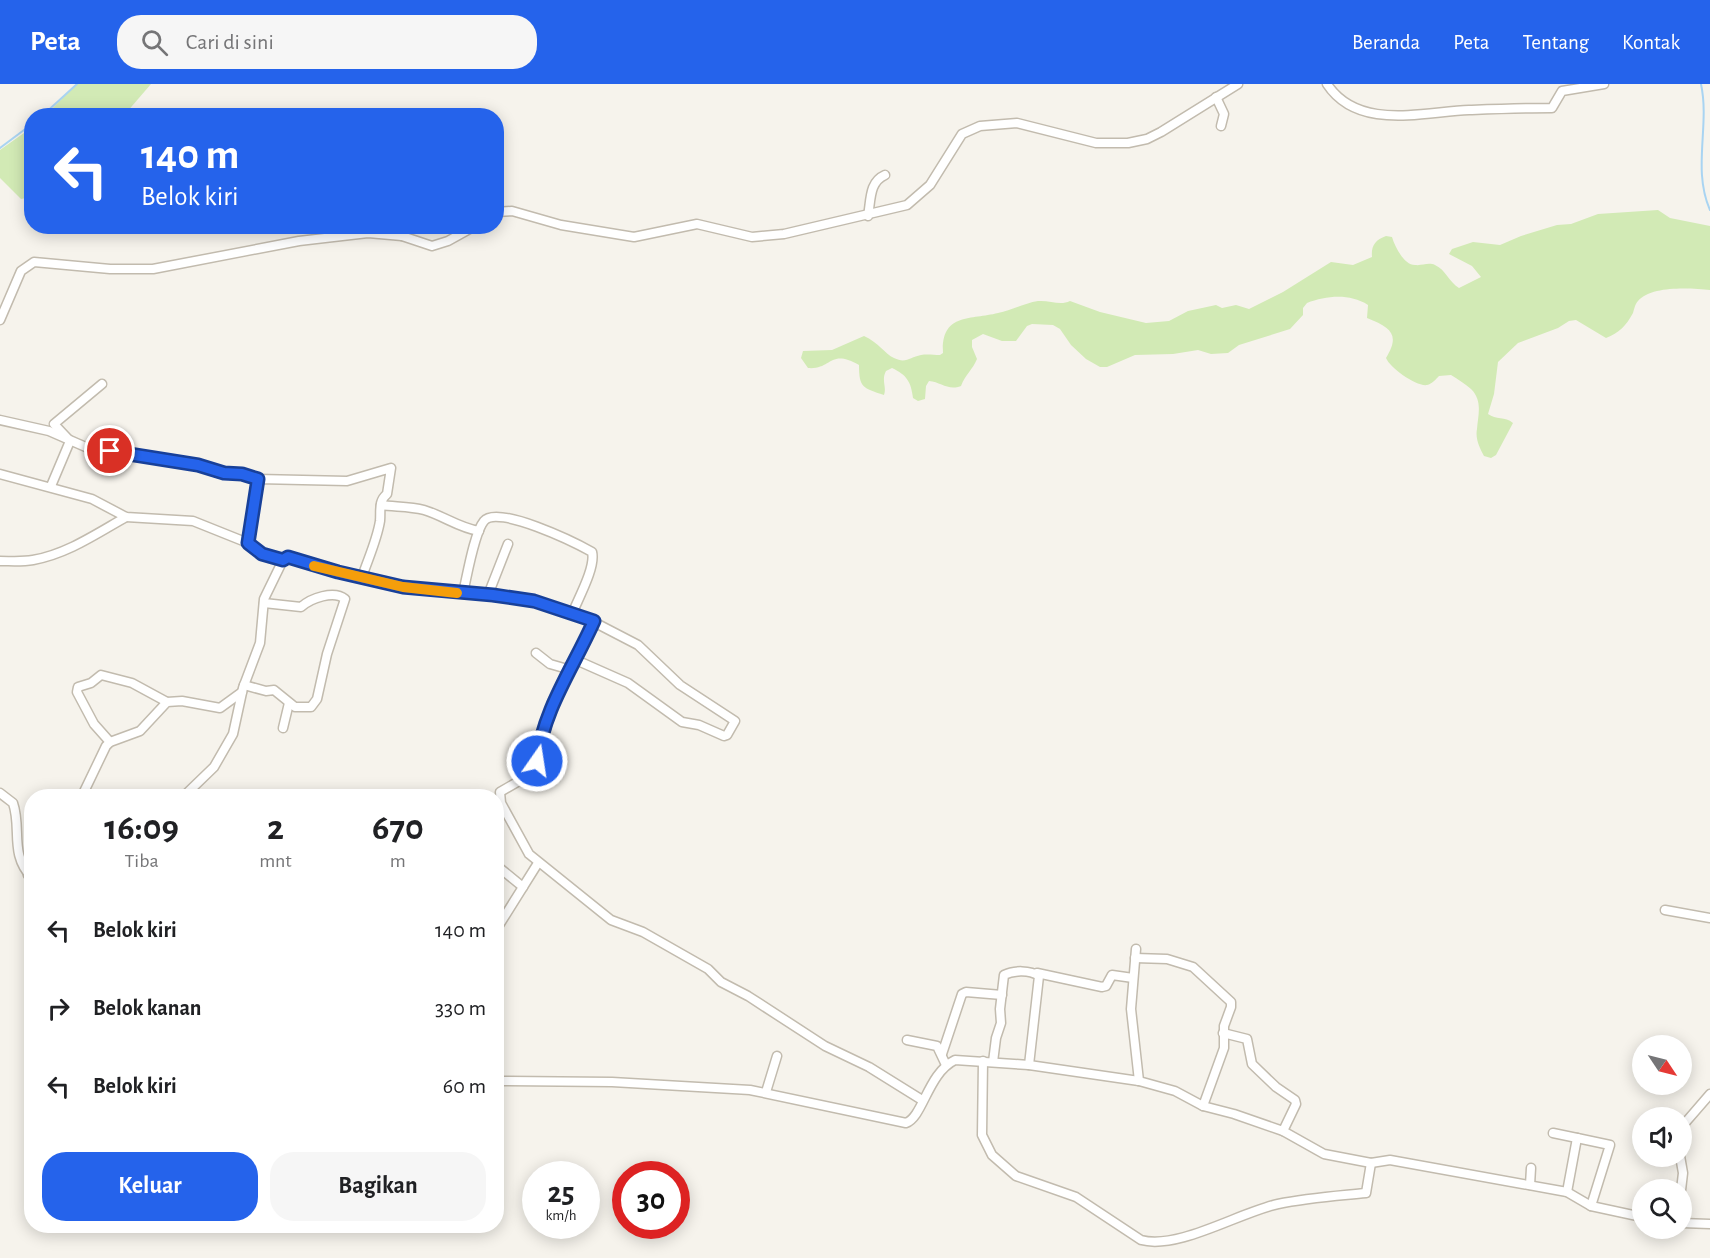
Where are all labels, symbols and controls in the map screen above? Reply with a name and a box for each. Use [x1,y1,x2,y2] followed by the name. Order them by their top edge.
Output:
[117,15,537,69] search box
[138,26,171,59] icon: search
[30,28,81,56] text: Peta
[186,31,274,53] text: Cari di sini
[1352,32,1420,53] text: Beranda
[1453,32,1489,53] text: Peta
[1522,32,1589,53] text: Tentang
[1622,32,1680,53] text: Kontak
[42,132,120,210] icon: left
[141,134,239,176] text: 140 m
[141,183,238,210] text: Belok kiri
[84,425,135,476] pin
[93,434,126,467] icon: arrive
[505,729,569,793] position arrow
[104,810,179,846] text: 16:09
[267,810,284,846] text: 2
[372,810,424,846] text: 670
[125,851,159,871] text: Tiba
[259,851,292,871] text: mnt
[390,851,406,871] text: m
[42,914,75,947] icon: left
[93,919,177,941] text: Belok kiri
[435,919,486,941] text: 140 m
[42,992,75,1025] icon: right
[93,997,201,1019] text: Belok kanan
[435,997,486,1019] text: 330 m
[1632,1035,1692,1095] north arrow
[1632,1035,1692,1239] map controls
[42,1070,75,1103] icon: left
[93,1075,177,1097] text: Belok kiri
[443,1075,486,1097] text: 60 m
[1632,1107,1692,1167] button: sound
[42,1152,258,1221] button: Keluar
[270,1152,486,1221] button: Bagikan
[612,1161,690,1239] speed limit sign: 30
[547,1178,575,1208] text: 25
[1632,1179,1692,1239] button: search
[546,1208,576,1223] text: km/h

